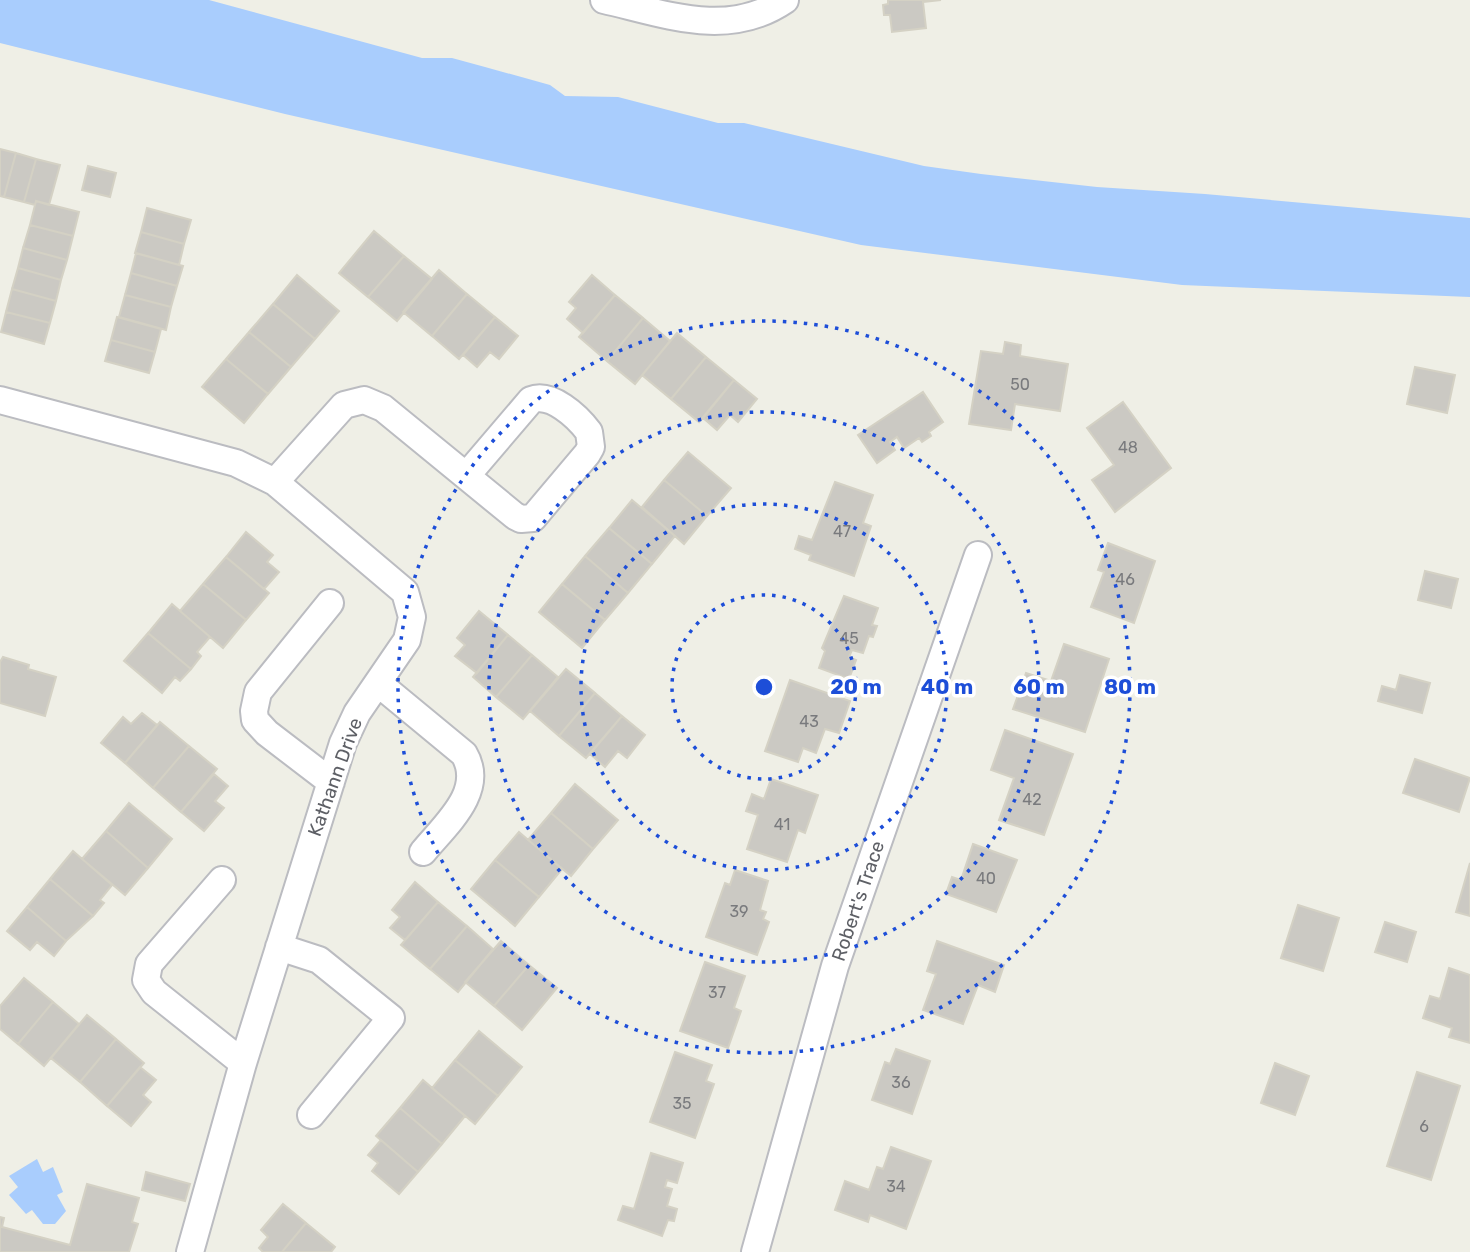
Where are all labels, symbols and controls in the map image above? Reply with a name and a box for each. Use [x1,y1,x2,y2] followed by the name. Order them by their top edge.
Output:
[1010,375,1030,394] house number: 50
[1118,438,1138,457] house number: 48
[833,522,851,541] house number: 47
[1115,570,1135,589] house number: 46
[839,629,859,648] house number: 45
[830,674,882,699] text: 20 m
[921,674,973,699] text: 40 m
[1013,674,1065,699] text: 60 m
[1104,674,1156,699] text: 80 m
[752,675,776,699] centre of rings
[799,712,819,731] house number: 43
[303,715,367,839] street label: Kathann Drive
[1022,790,1042,809] house number: 42
[774,815,790,834] house number: 41
[827,838,889,964] street label: Robert's Trace
[976,869,996,888] house number: 40
[729,902,749,921] house number: 39
[708,983,726,1002] house number: 37
[891,1073,911,1092] house number: 36
[672,1094,692,1113] house number: 35
[1419,1117,1429,1136] house number: 6
[886,1177,906,1196] house number: 34

